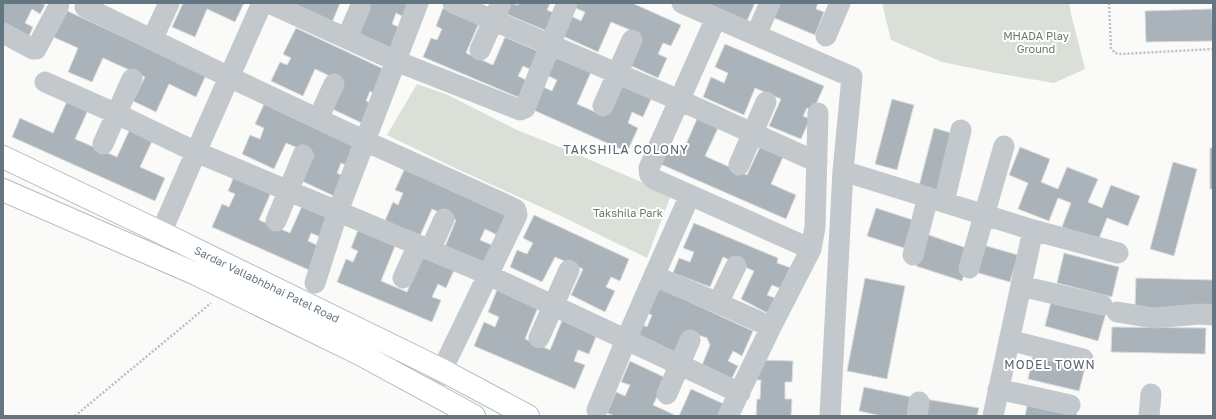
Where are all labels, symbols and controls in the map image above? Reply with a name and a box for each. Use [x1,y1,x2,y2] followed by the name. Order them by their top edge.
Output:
[1003,29,1069,55] park label: MHADA Play Ground
[563,142,689,157] district label: TAKSHILA COLONY
[593,206,663,219] park label: Takshila Park
[192,243,342,325] street label: Sardar Vallabhbhai Patel Road
[1004,357,1096,372] district label: MODEL TOWN

